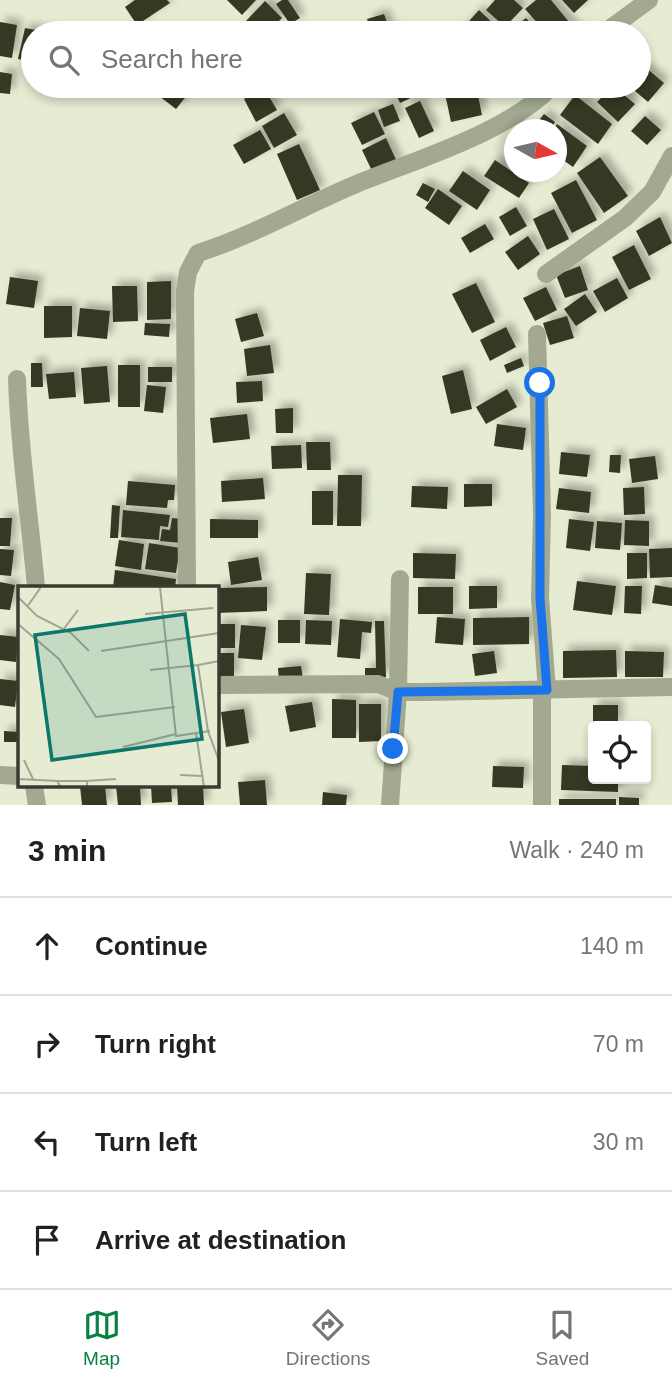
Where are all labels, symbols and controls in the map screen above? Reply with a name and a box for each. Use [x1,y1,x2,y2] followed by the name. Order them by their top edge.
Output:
[21,21,651,98] search box
[45,41,83,79] icon: search
[101,44,243,74] text: Search here
[504,119,567,182] north arrow
[524,367,555,398] route start
[18,586,219,788] inset map
[588,721,651,784] map controls
[588,721,651,784] button: locate
[377,733,408,764] route end
[28,834,106,867] text: 3 min
[509,837,644,863] text: Walk · 240 m
[28,927,66,965] icon: ahead
[95,931,208,961] text: Continue
[580,933,644,959] text: 140 m
[28,1025,66,1063] icon: right
[95,1029,216,1059] text: Turn right
[593,1031,644,1057] text: 70 m
[28,1123,66,1161] icon: left
[95,1127,197,1157] text: Turn left
[593,1129,644,1155] text: 30 m
[28,1221,66,1259] icon: arrive
[95,1225,346,1255] text: Arrive at destination
[83,1306,121,1370] tab: Map
[286,1306,370,1370] tab: Directions
[535,1306,589,1370] tab: Saved

